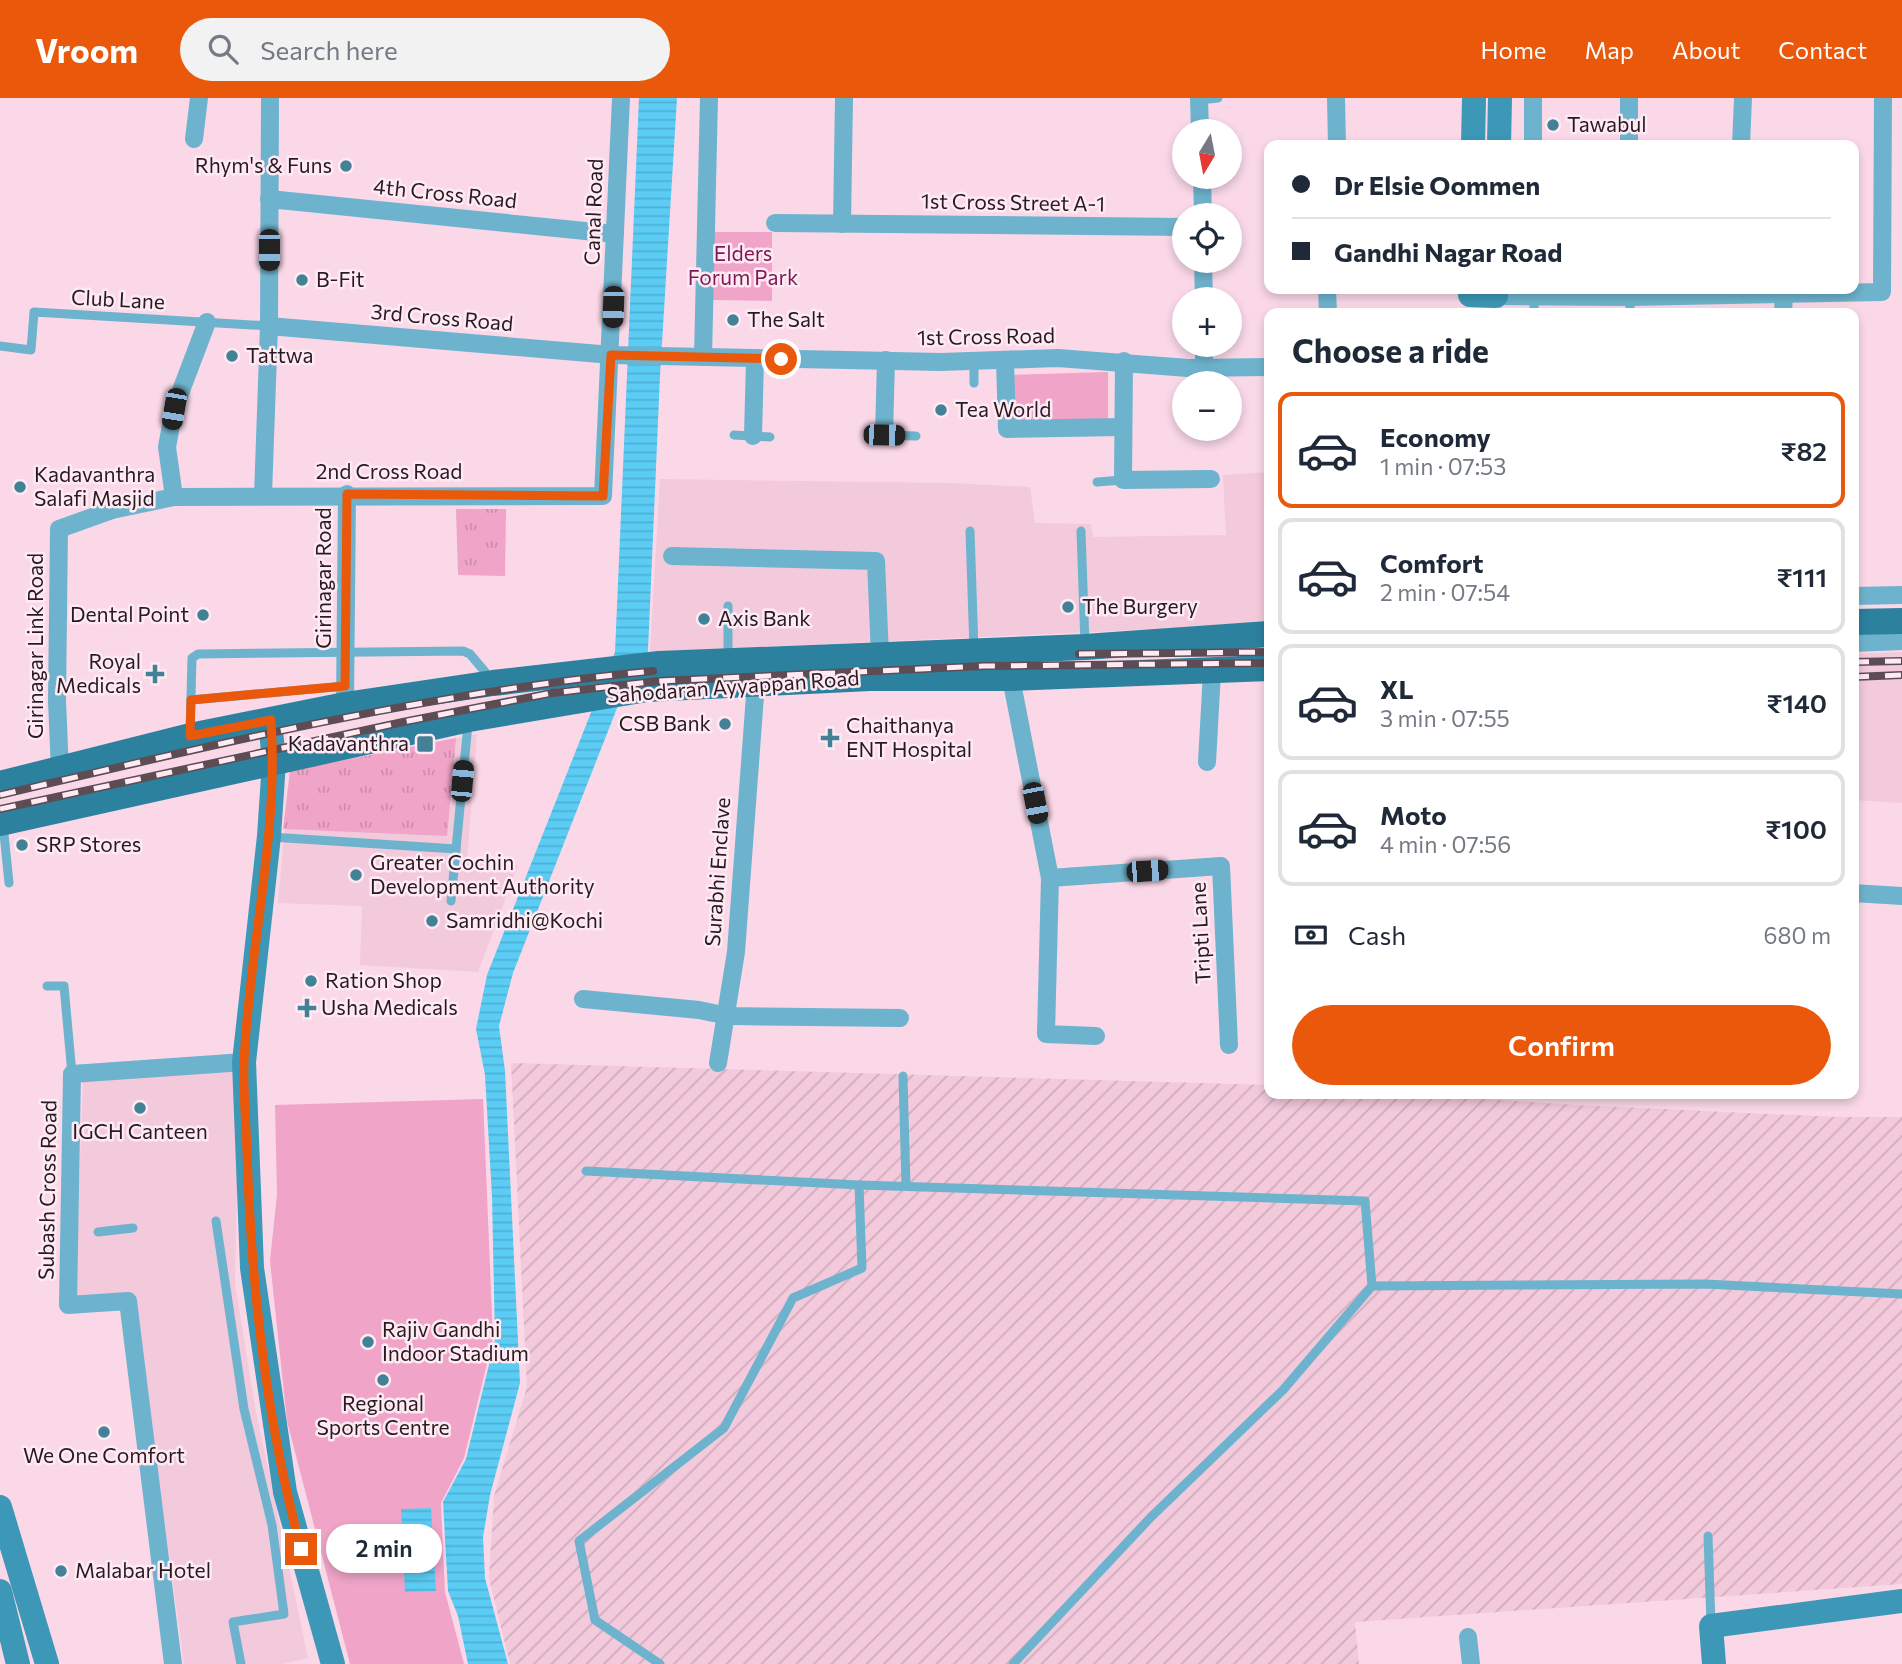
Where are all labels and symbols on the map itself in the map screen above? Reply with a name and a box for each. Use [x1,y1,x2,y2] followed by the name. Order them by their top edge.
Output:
[1567,111,1646,136] place label: Tawabul
[1545,117,1561,133] marker: Tawabul
[1172,119,1242,189] north arrow
[195,152,332,177] place label: Rhym's & Funs
[338,158,354,174] marker: Rhym's & Funs
[578,158,607,266] street label: Canal Road
[372,173,518,212] street label: 4th Cross Road
[921,187,1105,216] street label: 1st Cross Street A-1
[259,229,280,271] car
[688,240,798,289] park label: Elders Forum Park
[316,266,364,291] place label: B-Fit
[294,272,310,288] marker: B-Fit
[70,284,166,313] street label: Club Lane
[602,286,625,328] car
[370,298,514,335] street label: 3rd Cross Road
[747,306,825,331] place label: The Salt
[725,312,741,328] marker: The Salt
[917,322,1055,349] street label: 1st Cross Road
[246,342,313,367] place label: Tattwa
[765,343,797,375] route start
[224,348,240,364] marker: Tattwa
[161,386,188,432] car
[955,396,1051,421] place label: Tea World
[933,402,949,418] marker: Tea World
[863,424,906,446] car
[316,458,462,483] street label: 2nd Cross Road
[34,461,155,510] place label: Kadavanthra Salafi Masjid
[12,479,28,495] marker: Kadavanthra Salafi Masjid
[310,507,335,649] street label: Girinagar Road
[22,553,47,739] street label: Girinagar Link Road
[1082,593,1198,618] place label: The Burgery
[1060,599,1076,615] marker: The Burgery
[70,601,189,626] place label: Dental Point
[718,605,811,630] place label: Axis Bank
[195,607,211,623] marker: Dental Point
[696,611,712,627] marker: Axis Bank
[56,648,141,697] place label: Royal Medicals
[606,664,860,707] street label: Sahodaran Ayyappan Road
[147,666,163,682] marker: Royal Medicals
[619,710,711,735] place label: CSB Bank
[846,712,972,761] place label: Chaithanya ENT Hospital
[717,716,733,732] marker: CSB Bank
[820,728,840,748] marker: Chaithanya ENT Hospital
[288,730,409,755] place label: Kadavanthra
[415,734,435,754] marker: Kadavanthra
[450,759,475,803] car
[1021,780,1050,826] car
[699,796,734,947] street label: Surabhi Enclave
[36,831,141,856] place label: SRP Stores
[14,837,30,853] marker: SRP Stores
[370,849,595,898] place label: Greater Cochin Development Authority
[1126,859,1169,883] car
[348,867,364,883] marker: Greater Cochin Development Authority
[1184,882,1215,985] street label: Tripti Lane
[446,907,603,932] place label: Samridhi@Kochi
[424,913,440,929] marker: Samridhi@Kochi
[325,967,442,992] place label: Ration Shop
[303,973,319,989] marker: Ration Shop
[321,994,458,1019] place label: Usha Medicals
[299,1000,315,1016] marker: Usha Medicals
[32,1100,61,1280] street label: Subash Cross Road
[132,1100,148,1116] marker: IGCH Canteen
[72,1118,208,1143] place label: IGCH Canteen
[382,1316,529,1365] place label: Rajiv Gandhi Indoor Stadium
[360,1334,376,1350] marker: Rajiv Gandhi Indoor Stadium
[375,1372,391,1388] marker: Regional Sports Centre
[316,1390,450,1439] place label: Regional Sports Centre
[96,1424,112,1440] marker: We One Comfort
[23,1442,185,1467] place label: We One Comfort
[326,1524,441,1574] callout: 2 min
[285,1533,317,1565] route end
[75,1557,211,1582] place label: Malabar Hotel
[53,1563,69,1579] marker: Malabar Hotel

